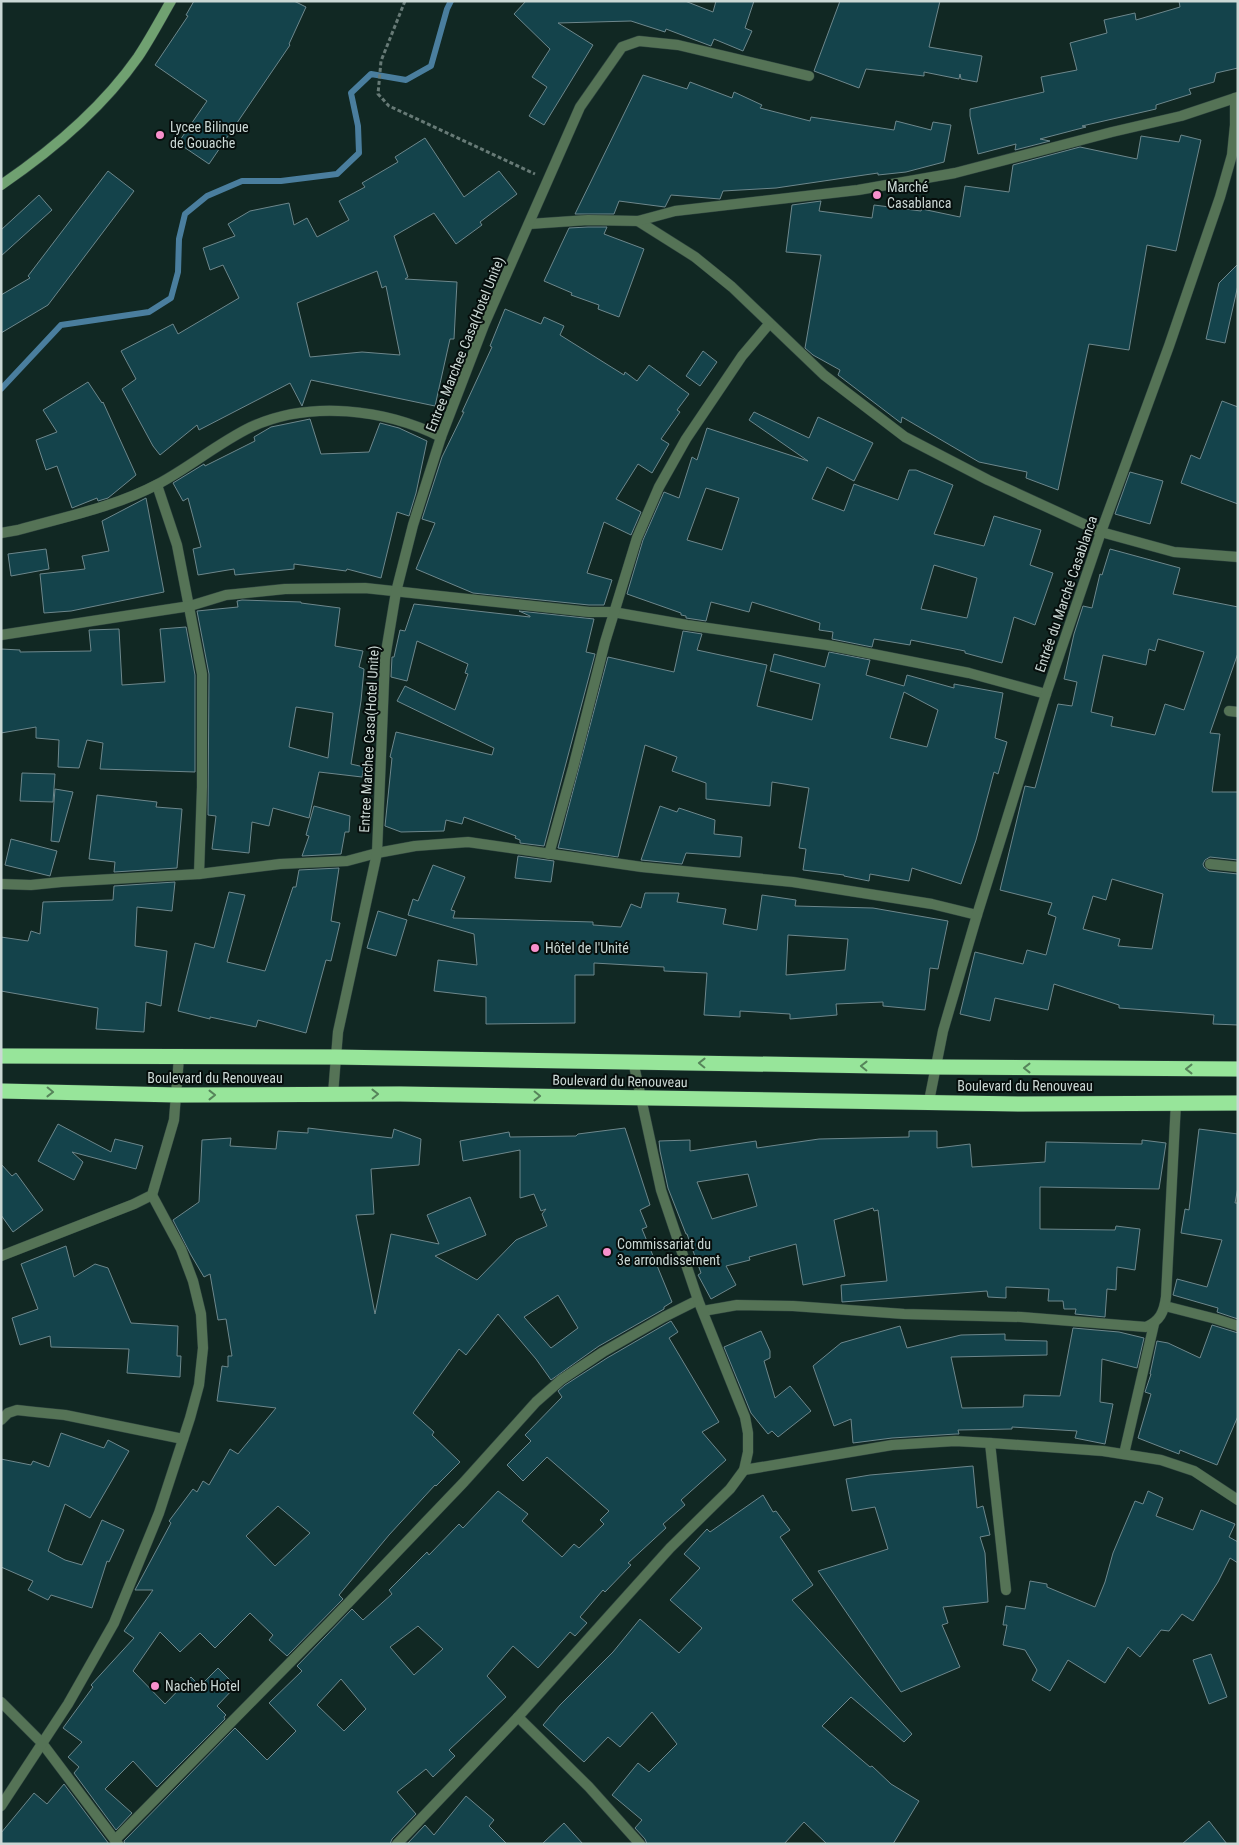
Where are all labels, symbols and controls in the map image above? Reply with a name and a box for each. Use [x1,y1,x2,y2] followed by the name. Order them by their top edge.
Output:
[170,119,249,151] place label: Lycee Bilingue de Gouache
[154,129,166,141] marker: Lycee Bilingue de Gouache
[887,179,952,211] place label: Marché Casablanca
[871,189,883,201] marker: Marché Casablanca
[422,254,508,434] street label: Entree Marchee Casa(Hotel Unite)
[1032,514,1100,674] street label: Entrée du Marché Casablanca
[356,645,383,833] street label: Entree Marchee Casa(Hotel Unite)
[545,940,629,956] place label: Hôtel de l'Unité
[529,942,541,954] marker: Hôtel de l'Unité
[697,1058,705,1068] one-way arrow
[860,1061,868,1071] one-way arrow
[1022,1063,1030,1073] one-way arrow
[1185,1064,1192,1074] one-way arrow
[147,1070,283,1086] street label: Boulevard du Renouveau
[552,1072,688,1090] street label: Boulevard du Renouveau
[957,1078,1093,1094] street label: Boulevard du Renouveau
[46,1087,54,1097] one-way arrow
[372,1089,379,1099] one-way arrow
[209,1090,217,1100] one-way arrow
[534,1091,542,1101] one-way arrow
[617,1236,720,1268] place label: Commissariat du 3e arrondissement
[601,1246,613,1258] marker: Commissariat du 3e arrondissement
[165,1678,240,1694] place label: Nacheb Hotel
[149,1680,161,1692] marker: Nacheb Hotel

